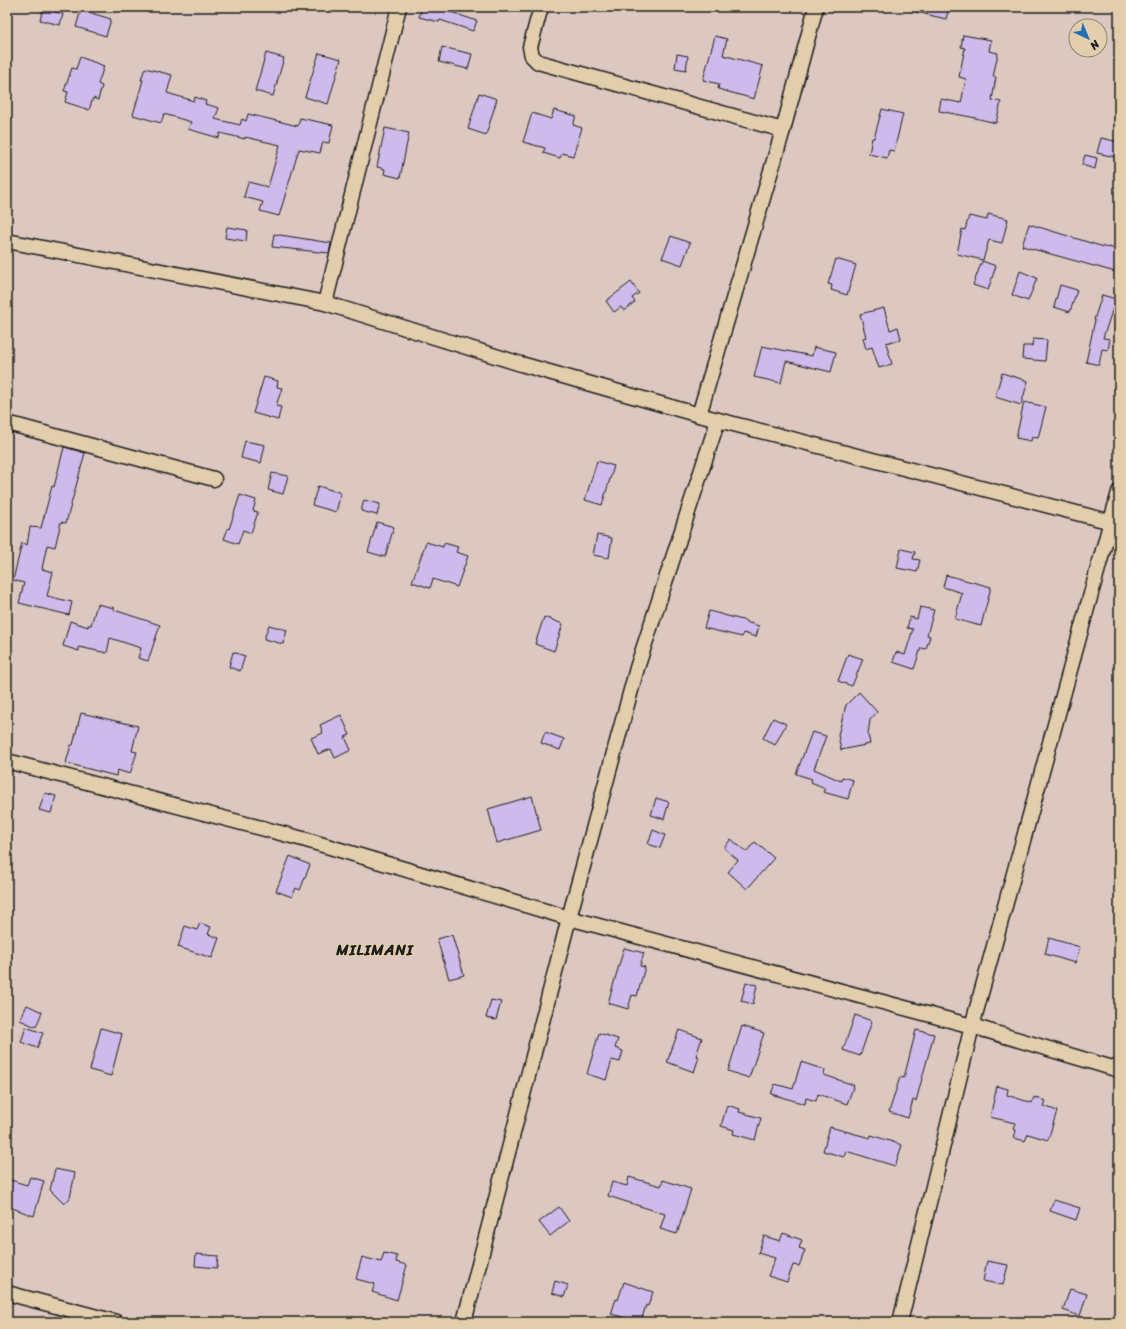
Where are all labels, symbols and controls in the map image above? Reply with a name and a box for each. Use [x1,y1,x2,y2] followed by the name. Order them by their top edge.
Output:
[1068,18,1108,58] north arrow
[1085,35,1105,55] text: N
[335,937,414,963] district label: MILIMANI

